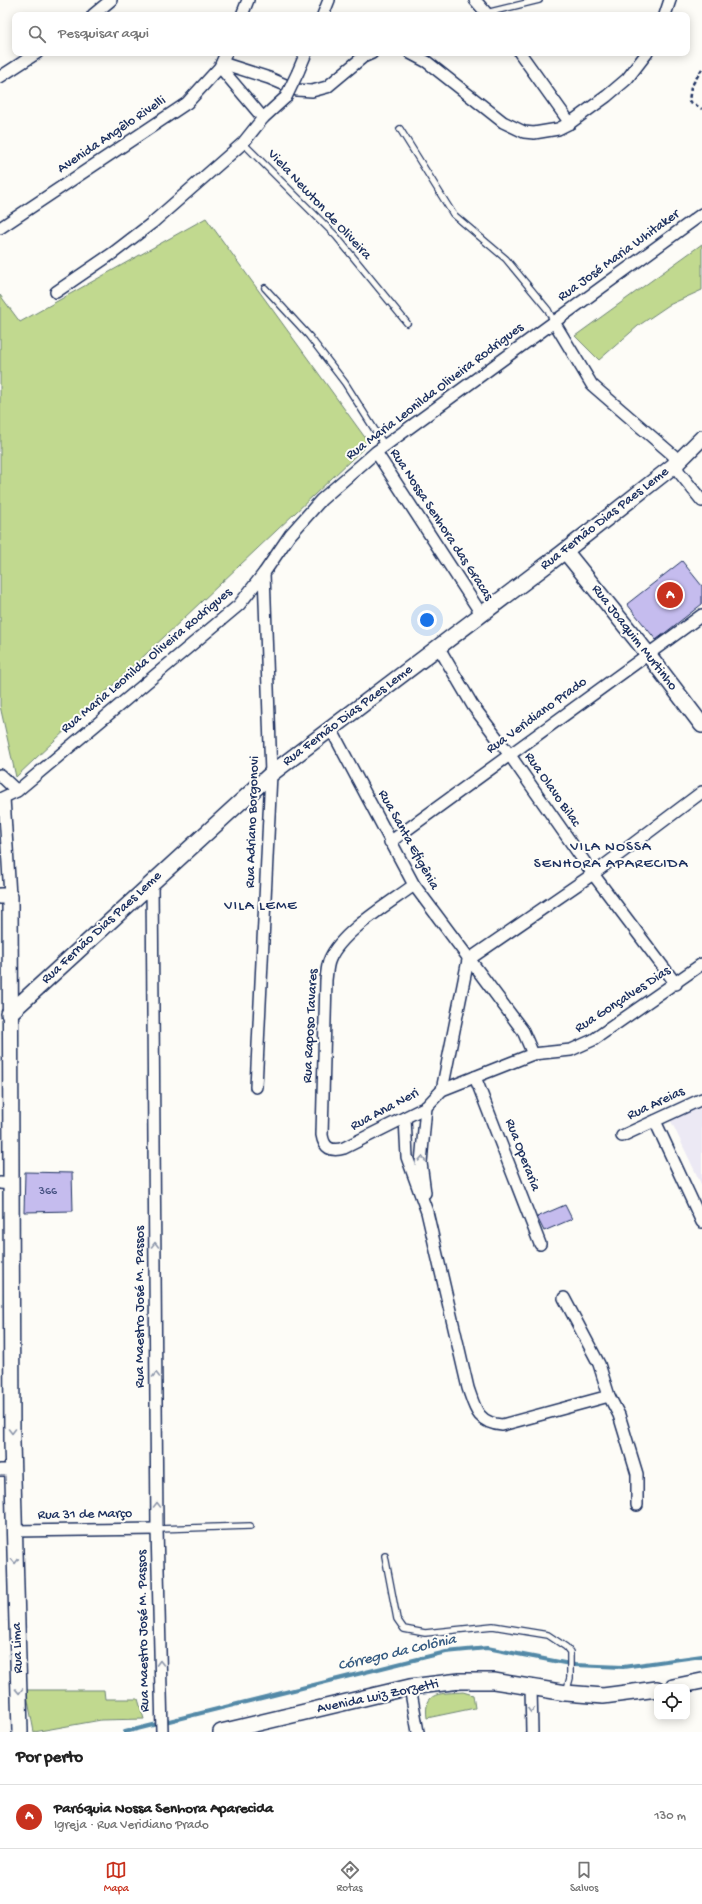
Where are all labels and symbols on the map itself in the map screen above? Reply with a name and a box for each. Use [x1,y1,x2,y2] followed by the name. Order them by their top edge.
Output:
[54,92,170,178] street label: Avenida Angêlo Rivelli
[263,146,375,265] street label: Viela Newton de Oliveira
[555,206,684,306] street label: Rua José Maria Whitaker
[343,319,528,464] street label: Rua Maria Leonilda Oliveira Rodrigues
[385,446,497,605] street label: Rua Nossa Senhora das Gracas
[537,463,673,574] street label: Rua Fernão Dias Paes Leme
[657,580,683,610] pin: A
[587,582,681,694] street label: Rua Joaquim Murtinho
[58,584,237,738] street label: Rua Maria Leonilda Oliveira Rodrigues
[417,610,437,630] your location
[280,661,417,770] street label: Rua Fernão Dias Paes Leme
[483,674,591,758] street label: Rua Veridiano Prado
[520,750,585,831] street label: Rua Olavo Bilac
[242,756,264,888] street label: Rua Adriano Borgonovi
[374,787,443,894] street label: Rua Santa Efigênia
[534,838,688,873] district label: VILA NOSSA SENHORA APARECIDA
[38,867,166,988] street label: Rua Fernão Dias Paes Leme
[223,897,298,915] district label: VILA LEME
[572,962,675,1037] street label: Rua Gonçalves Dias
[300,968,323,1084] street label: Rua Raposo Tavares
[625,1083,688,1125] street label: Rua Areias
[348,1085,422,1135] street label: Rua Ana Neri
[500,1116,544,1195] street label: Rua Operaria
[418,1156,426,1162] one-way arrow
[38,1185,58,1199] house number: 366
[132,1225,149,1388] street label: Rua Maestro José M. Passos
[151,1242,159,1248] one-way arrow
[152,1372,160,1378] one-way arrow
[8,1428,16,1434] one-way arrow
[153,1502,161,1508] one-way arrow
[38,1506,132,1524] street label: Rua 31 de Março
[134,1549,154,1712] street label: Rua Maestro José M. Passos
[11,1558,19,1564] one-way arrow
[9,1621,27,1674] street label: Rua Lima
[336,1630,459,1675] water label: Córrego da Colônia
[156,1660,164,1666] one-way arrow
[316,1676,440,1718] street label: Avenida Luiz Zorzetti
[15,1688,23,1694] one-way arrow
[527,1707,535,1713] one-way arrow

